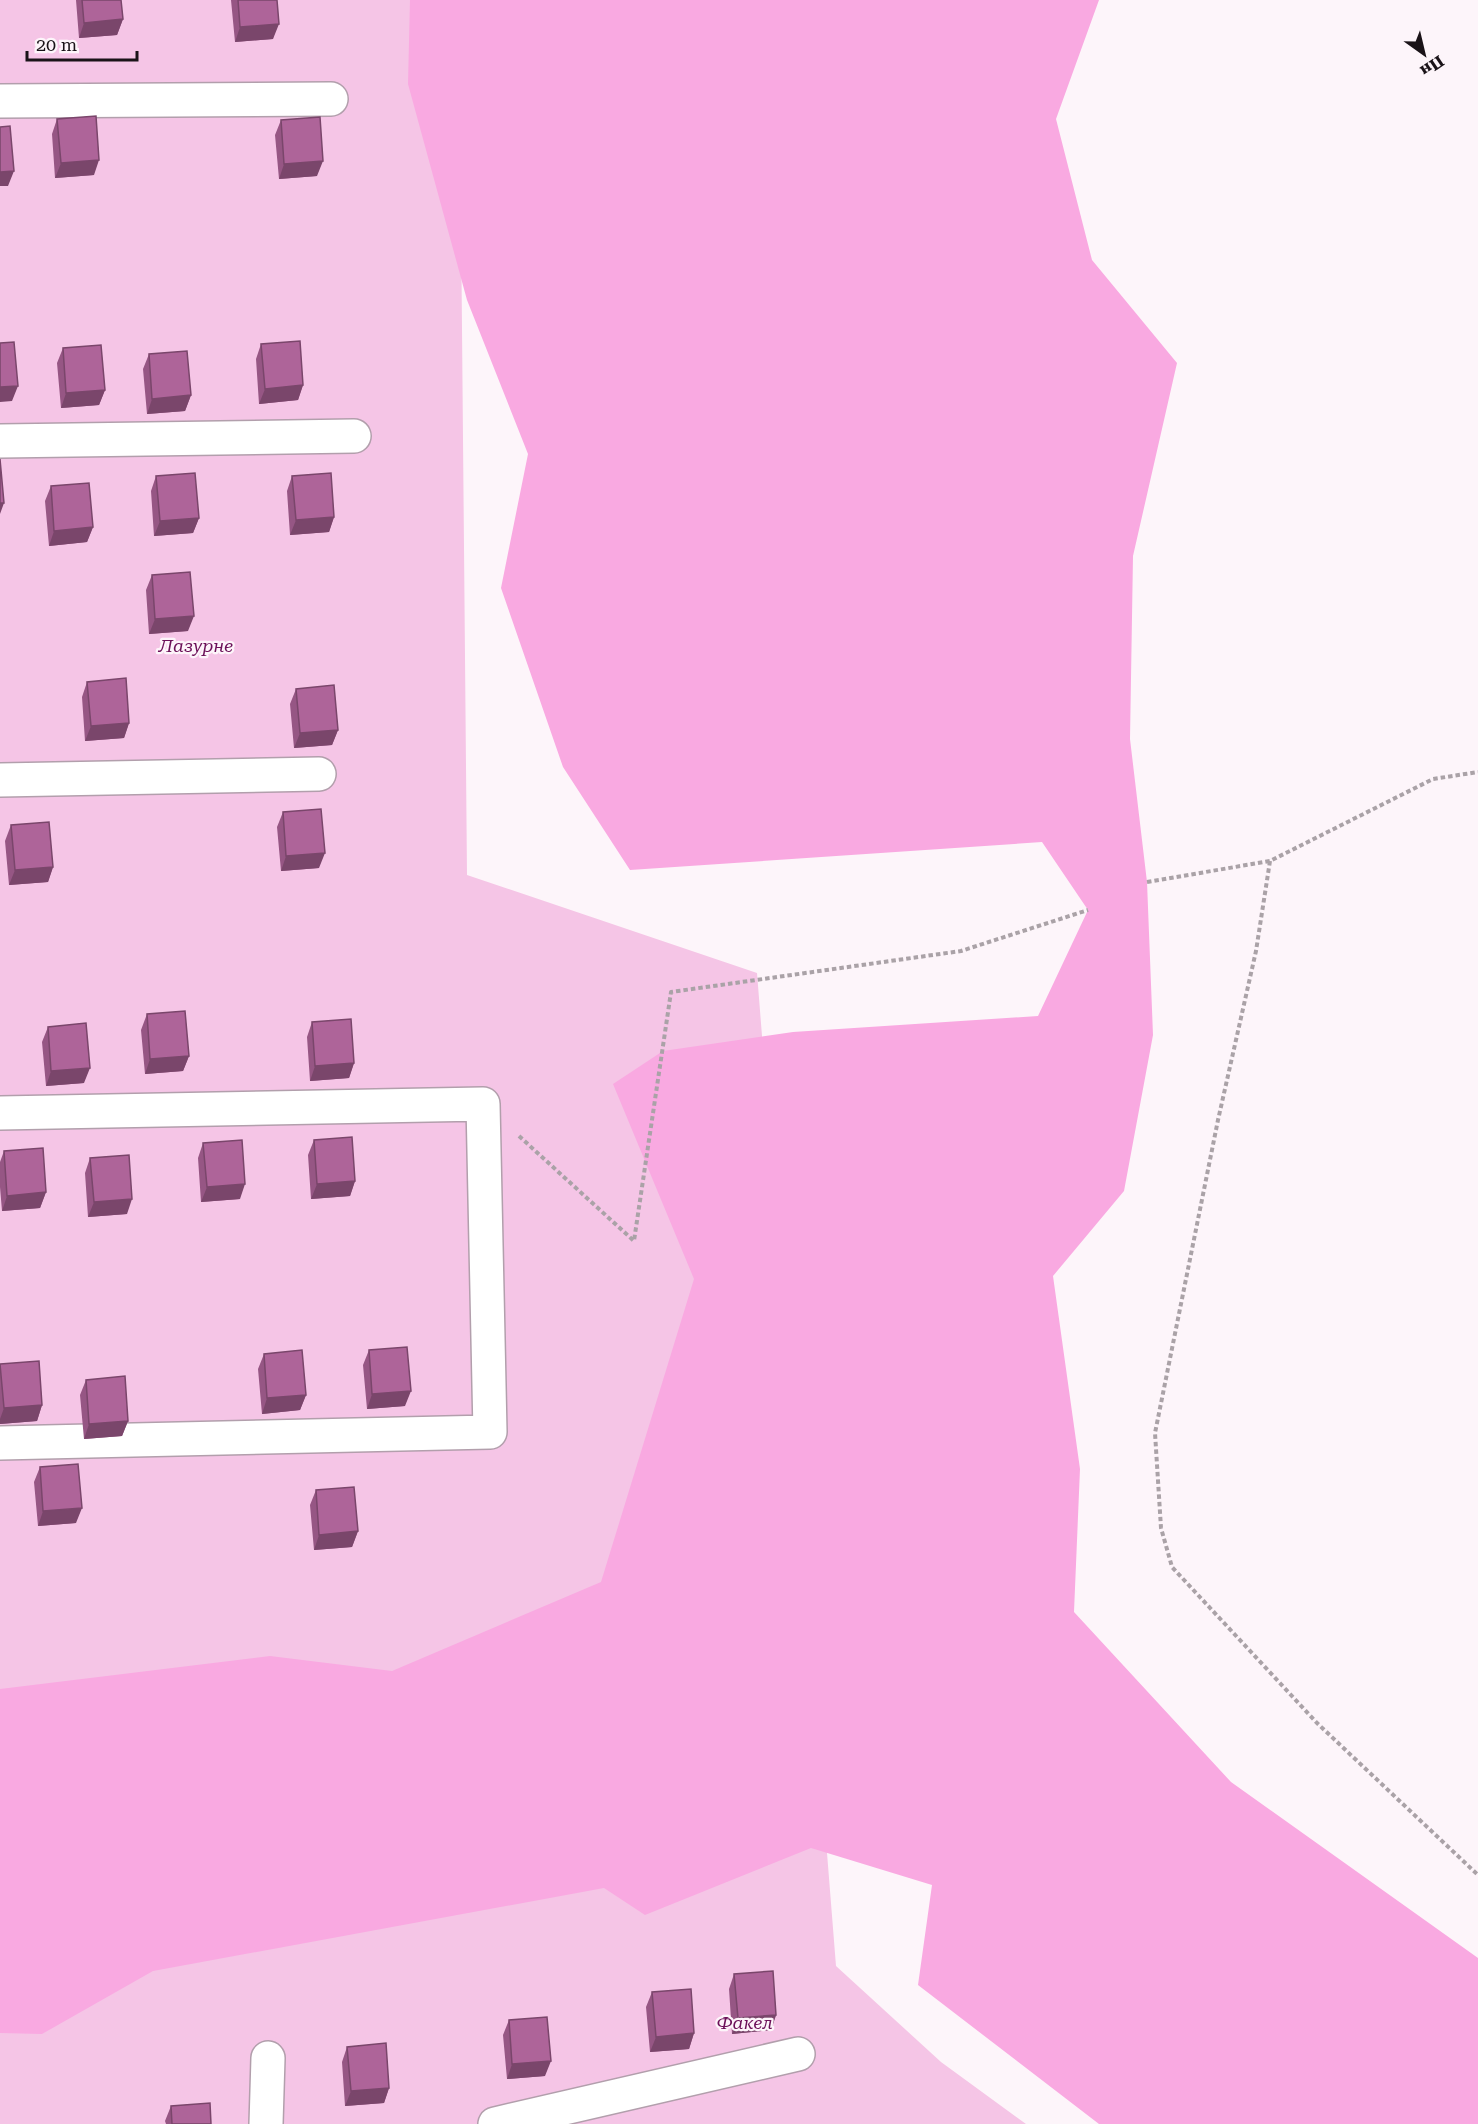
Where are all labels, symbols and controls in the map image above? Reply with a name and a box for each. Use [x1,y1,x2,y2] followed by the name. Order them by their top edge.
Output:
[27,24,136,62] scale bar
[1394,24,1454,84] north arrow
[36,34,77,55] text: 20 m
[1417,51,1447,81] text: Пн
[158,635,233,656] park label: Лазурне
[717,2012,773,2033] park label: Факел

